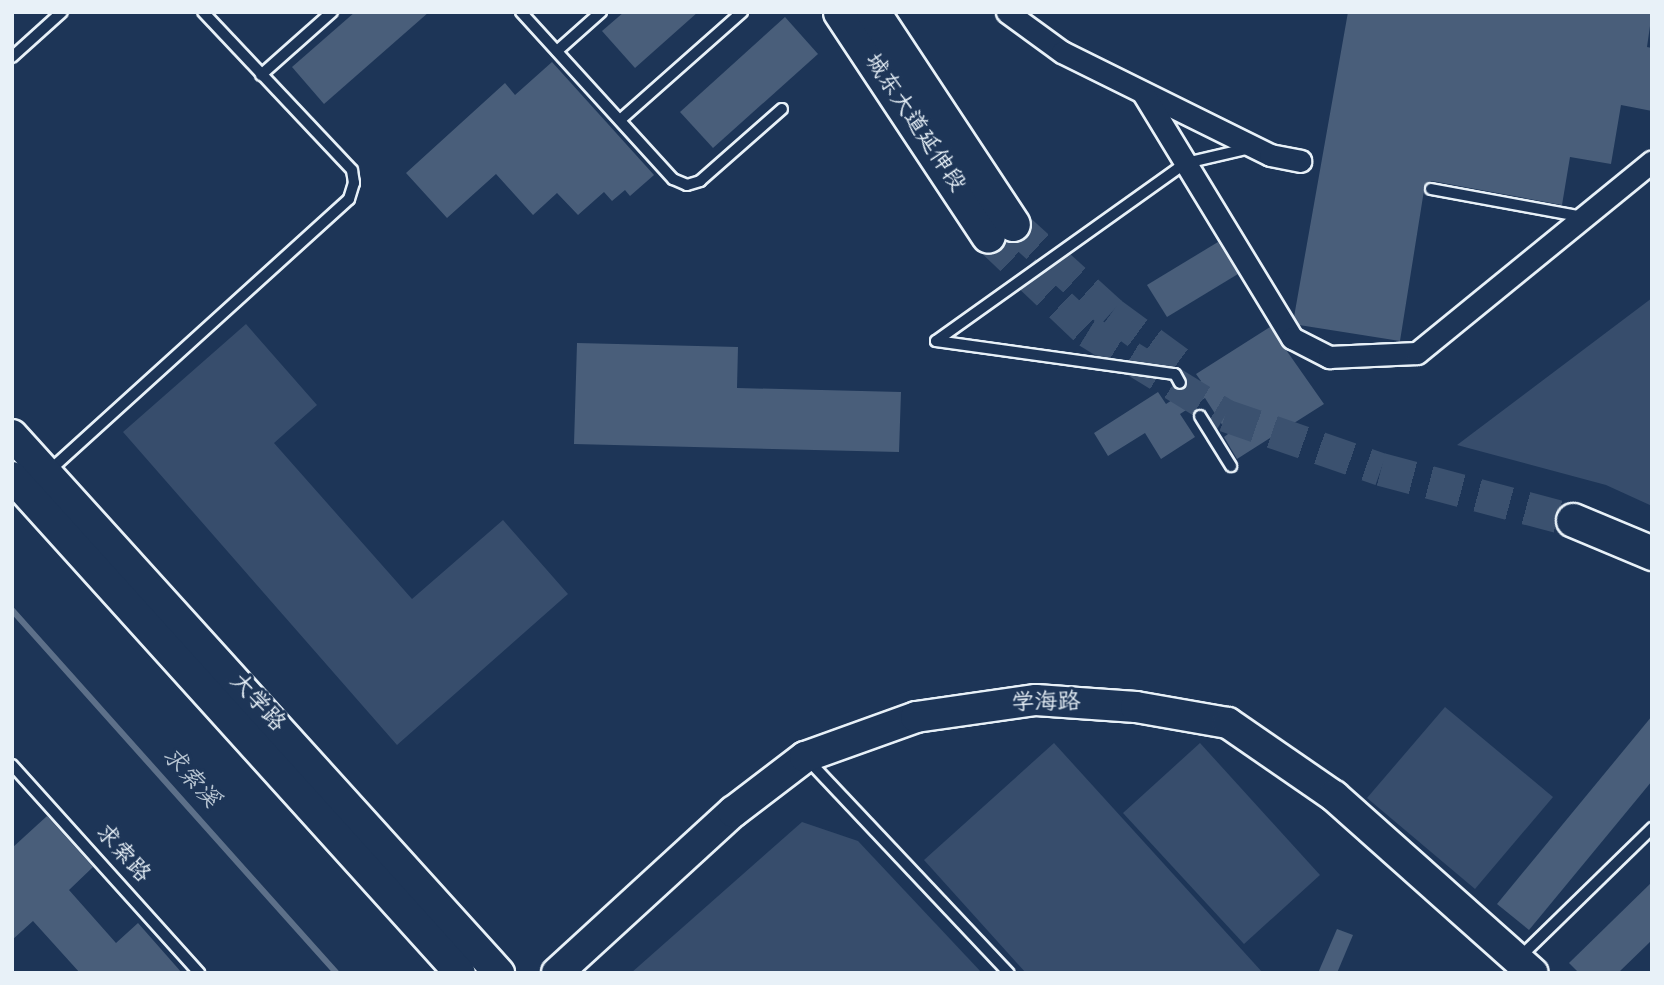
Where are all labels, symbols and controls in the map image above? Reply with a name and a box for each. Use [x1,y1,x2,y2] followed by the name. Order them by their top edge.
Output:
[857,50,969,198] street label: 城东大道延伸段
[223,669,289,739] street label: 大学路
[1011,691,1081,719] street label: 学海路
[154,743,224,815] water label: 求索溪
[88,820,154,890] street label: 求索路

